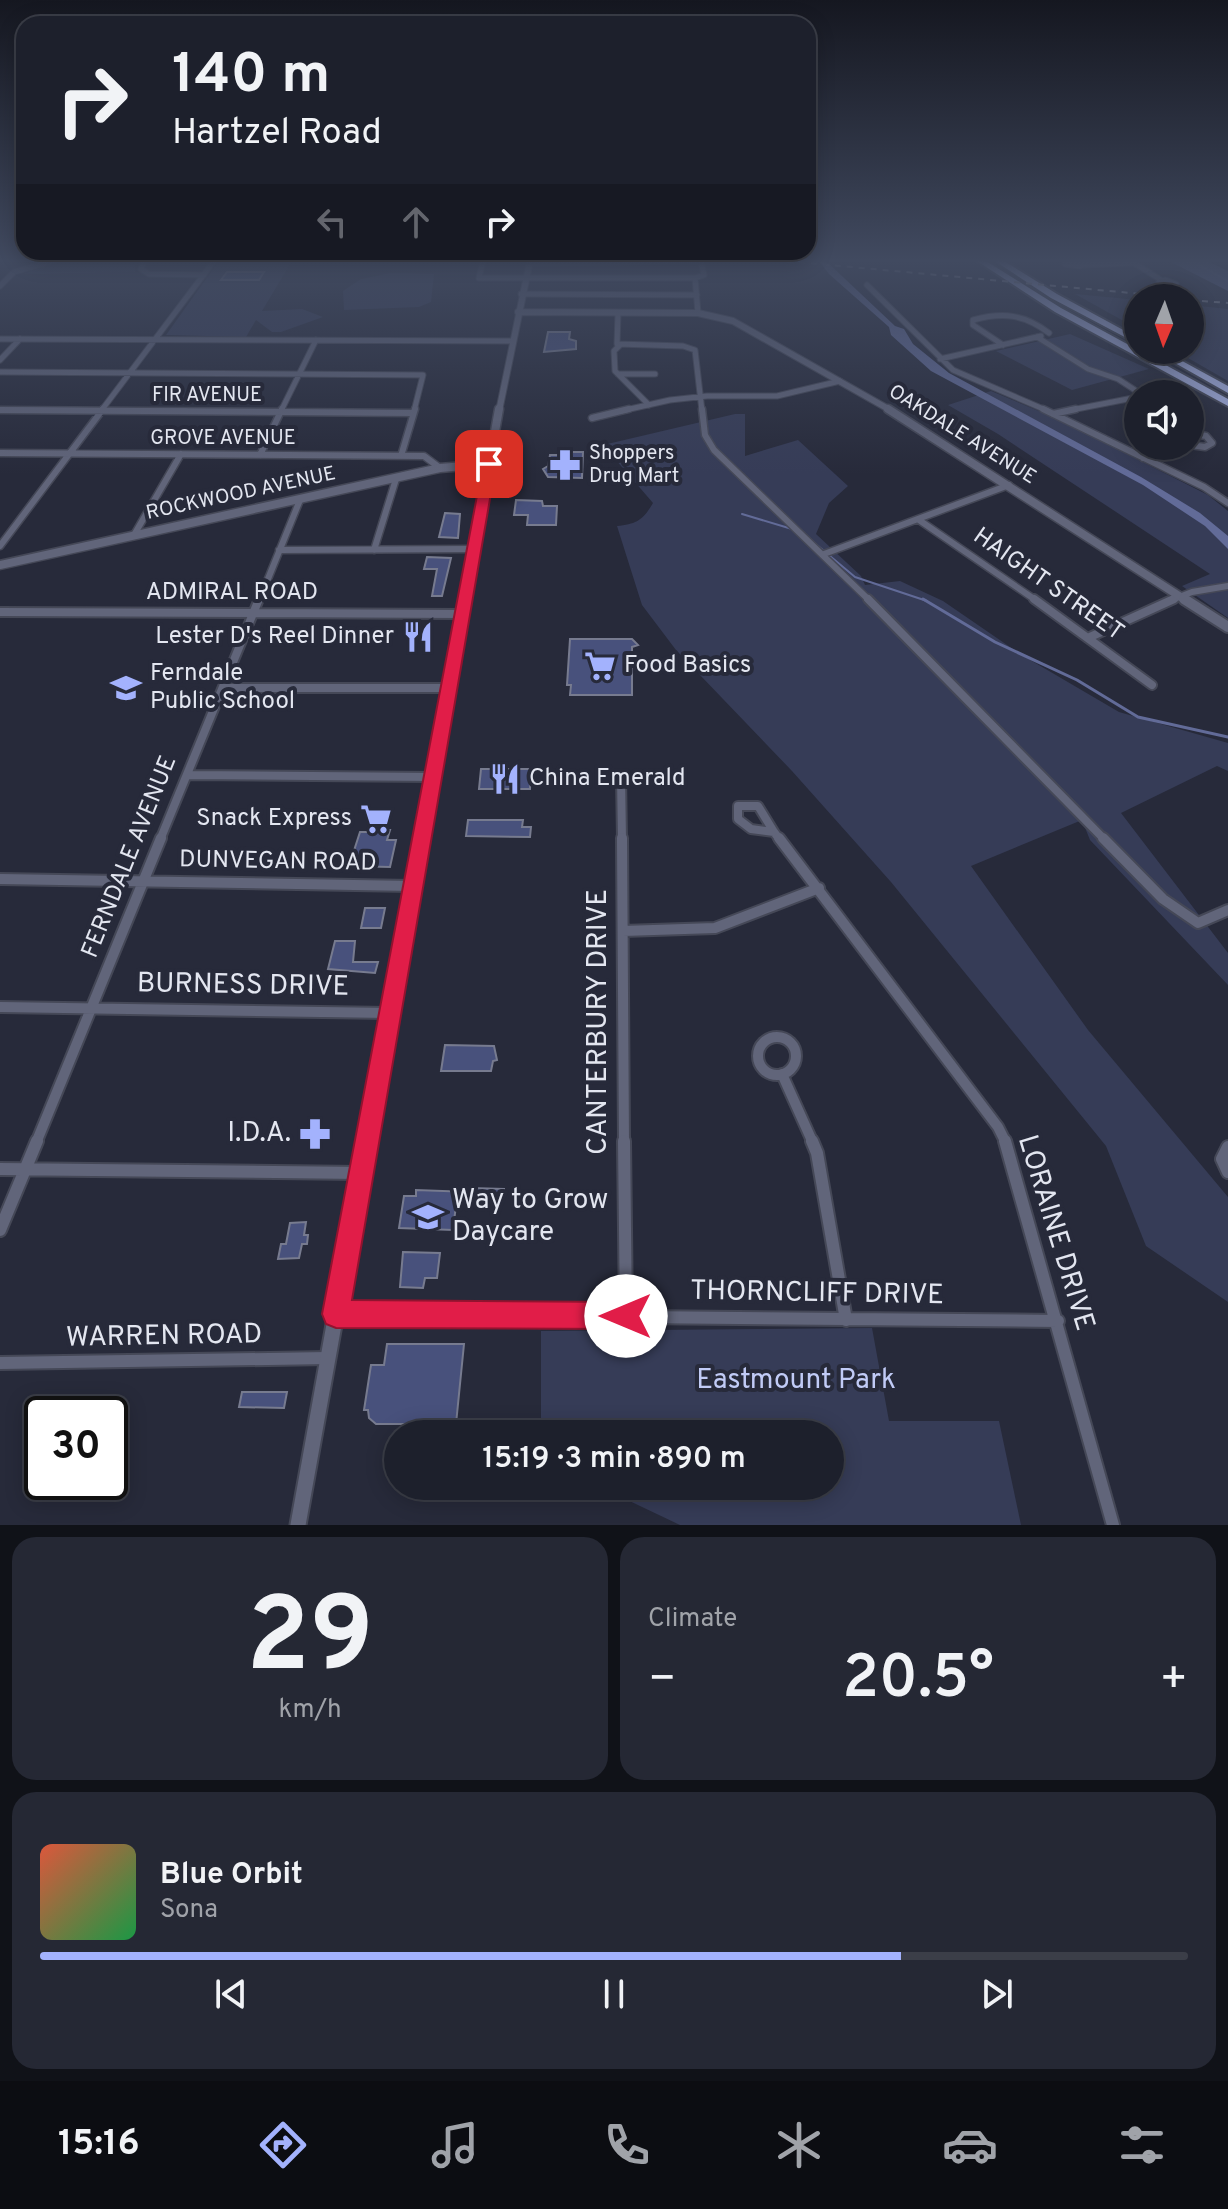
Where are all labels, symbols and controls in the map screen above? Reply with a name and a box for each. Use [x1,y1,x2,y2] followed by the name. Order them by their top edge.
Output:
[172,42,330,112] text: 140 m
[40,48,144,152] icon: right
[172,111,382,157] text: Hartzel Road
[310,200,354,244] icon: left
[394,200,438,244] icon: ahead
[478,200,522,244] icon: right
[1124,284,1204,364] north arrow
[1124,284,1204,460] map controls
[883,379,1041,491] street label: OAKDALE AVENUE
[1124,380,1204,460] button: sound
[152,383,262,409] street label: FIR AVENUE
[150,426,296,452] street label: GROVE AVENUE
[455,430,523,498] pin
[589,441,679,490] place label: Shoppers Drug Mart
[467,442,511,486] icon: arrive
[548,448,582,482] pharmacy icon: Shoppers Drug Mart
[144,461,338,527] street label: ROCKWOOD AVENUE
[967,522,1129,648] street label: HAIGHT STREET
[146,578,318,608] street label: ADMIRAL ROAD
[401,620,435,654] restaurant icon: Lester D's Reel Dinner
[155,622,394,652] place label: Lester D's Reel Dinner
[583,649,617,683] supermarket icon: Food Basics
[624,651,751,681] place label: Food Basics
[150,659,295,717] place label: Ferndale Public School
[109,671,143,705] school or university icon: Ferndale Public School
[76,751,184,963] street label: FERNDALE AVENUE
[488,762,522,796] restaurant icon: China Emerald
[529,764,685,794] place label: China Emerald
[359,802,393,836] supermarket icon: Snack Express
[196,804,352,834] place label: Snack Express
[179,845,377,879] street label: DUNVEGAN ROAD
[581,889,617,1155] street label: CANTERBURY DRIVE
[137,966,349,1006] street label: BURNESS DRIVE
[227,1116,291,1152] place label: I.D.A.
[298,1117,332,1151] pharmacy icon: I.D.A.
[1008,1131,1102,1335] street label: LORAINE DRIVE
[452,1183,608,1251] place label: Way to Grow Daycare
[411,1200,445,1234] school or university icon: Way to Grow Daycare
[584,1274,668,1358] position arrow
[690,1274,944,1314] street label: THORNCLIFF DRIVE
[66,1317,262,1357] street label: WARREN ROAD
[696,1363,896,1399] park label: Eastmount Park
[24,1396,128,1500] speed limit sign: 30
[482,1441,746,1478] text: 15:19 · 3 min · 890 m
[246,1576,374,1708] text: 29
[648,1603,737,1636] text: Climate
[842,1643,994,1719] text: 20.5°
[648,1653,676,1709] text: −
[1160,1653,1188,1709] text: +
[278,1694,342,1727] text: km/h
[160,1857,303,1894] text: Blue Orbit
[160,1894,218,1927] text: Sona
[209,1972,253,2016] icon: previous
[592,1972,636,2016] icon: pause
[975,1972,1019,2016] icon: next
[255,2117,311,2173] icon: directions
[427,2117,483,2173] icon: music
[599,2117,655,2173] icon: phone
[771,2117,827,2173] icon: climate
[942,2117,998,2173] icon: car
[1114,2117,1170,2173] icon: filters
[58,2122,140,2168] text: 15:16

